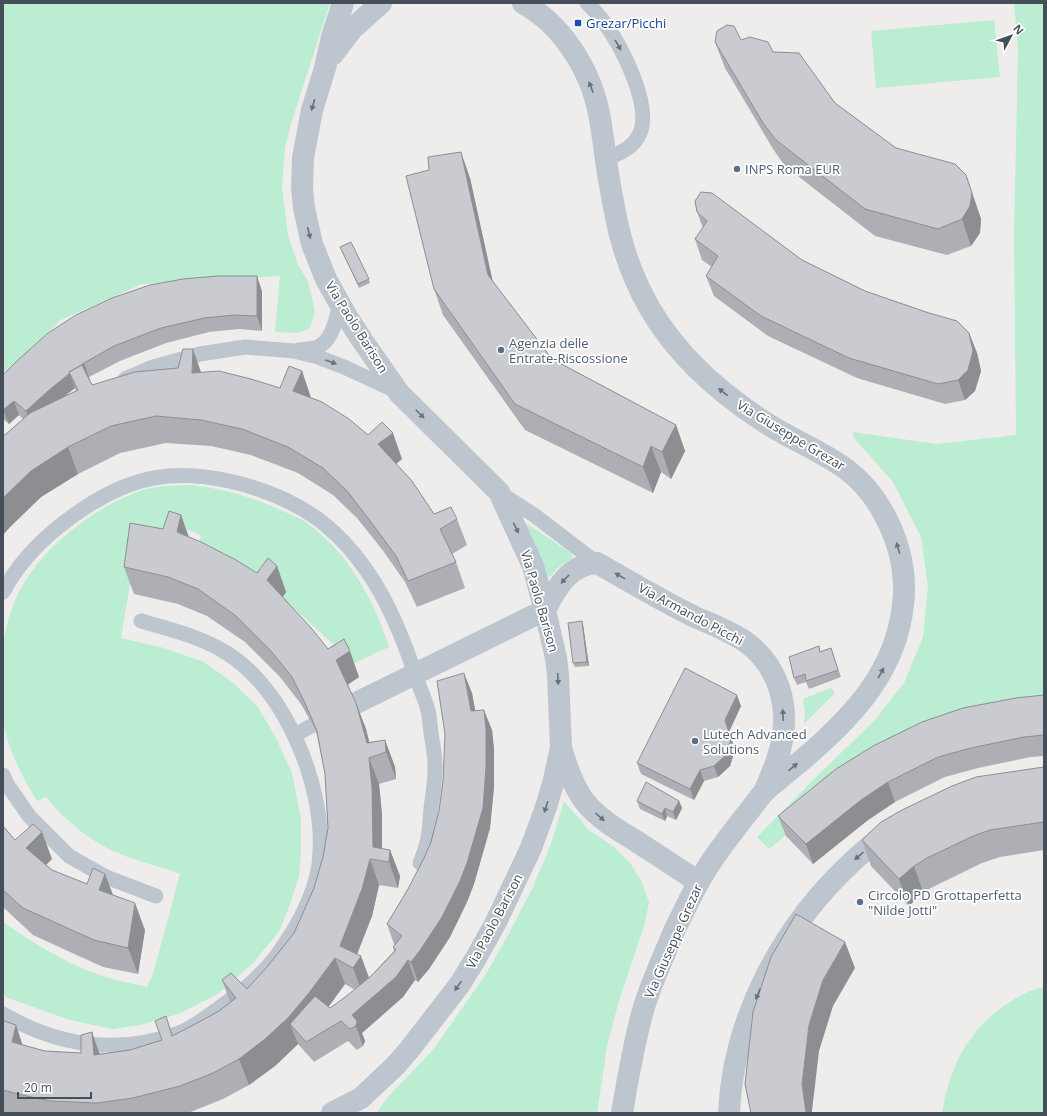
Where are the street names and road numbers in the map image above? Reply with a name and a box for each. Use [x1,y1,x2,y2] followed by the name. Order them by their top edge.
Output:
[321,278,393,376] street label: Via Paolo Barison
[734,396,849,475] street label: Via Giuseppe Grezar
[517,548,563,654] street label: Via Paolo Barison
[635,579,747,649] street label: Via Armando Picchi
[461,870,527,972] street label: Via Paolo Barison
[640,880,707,1001] street label: Via Giuseppe Grezar

